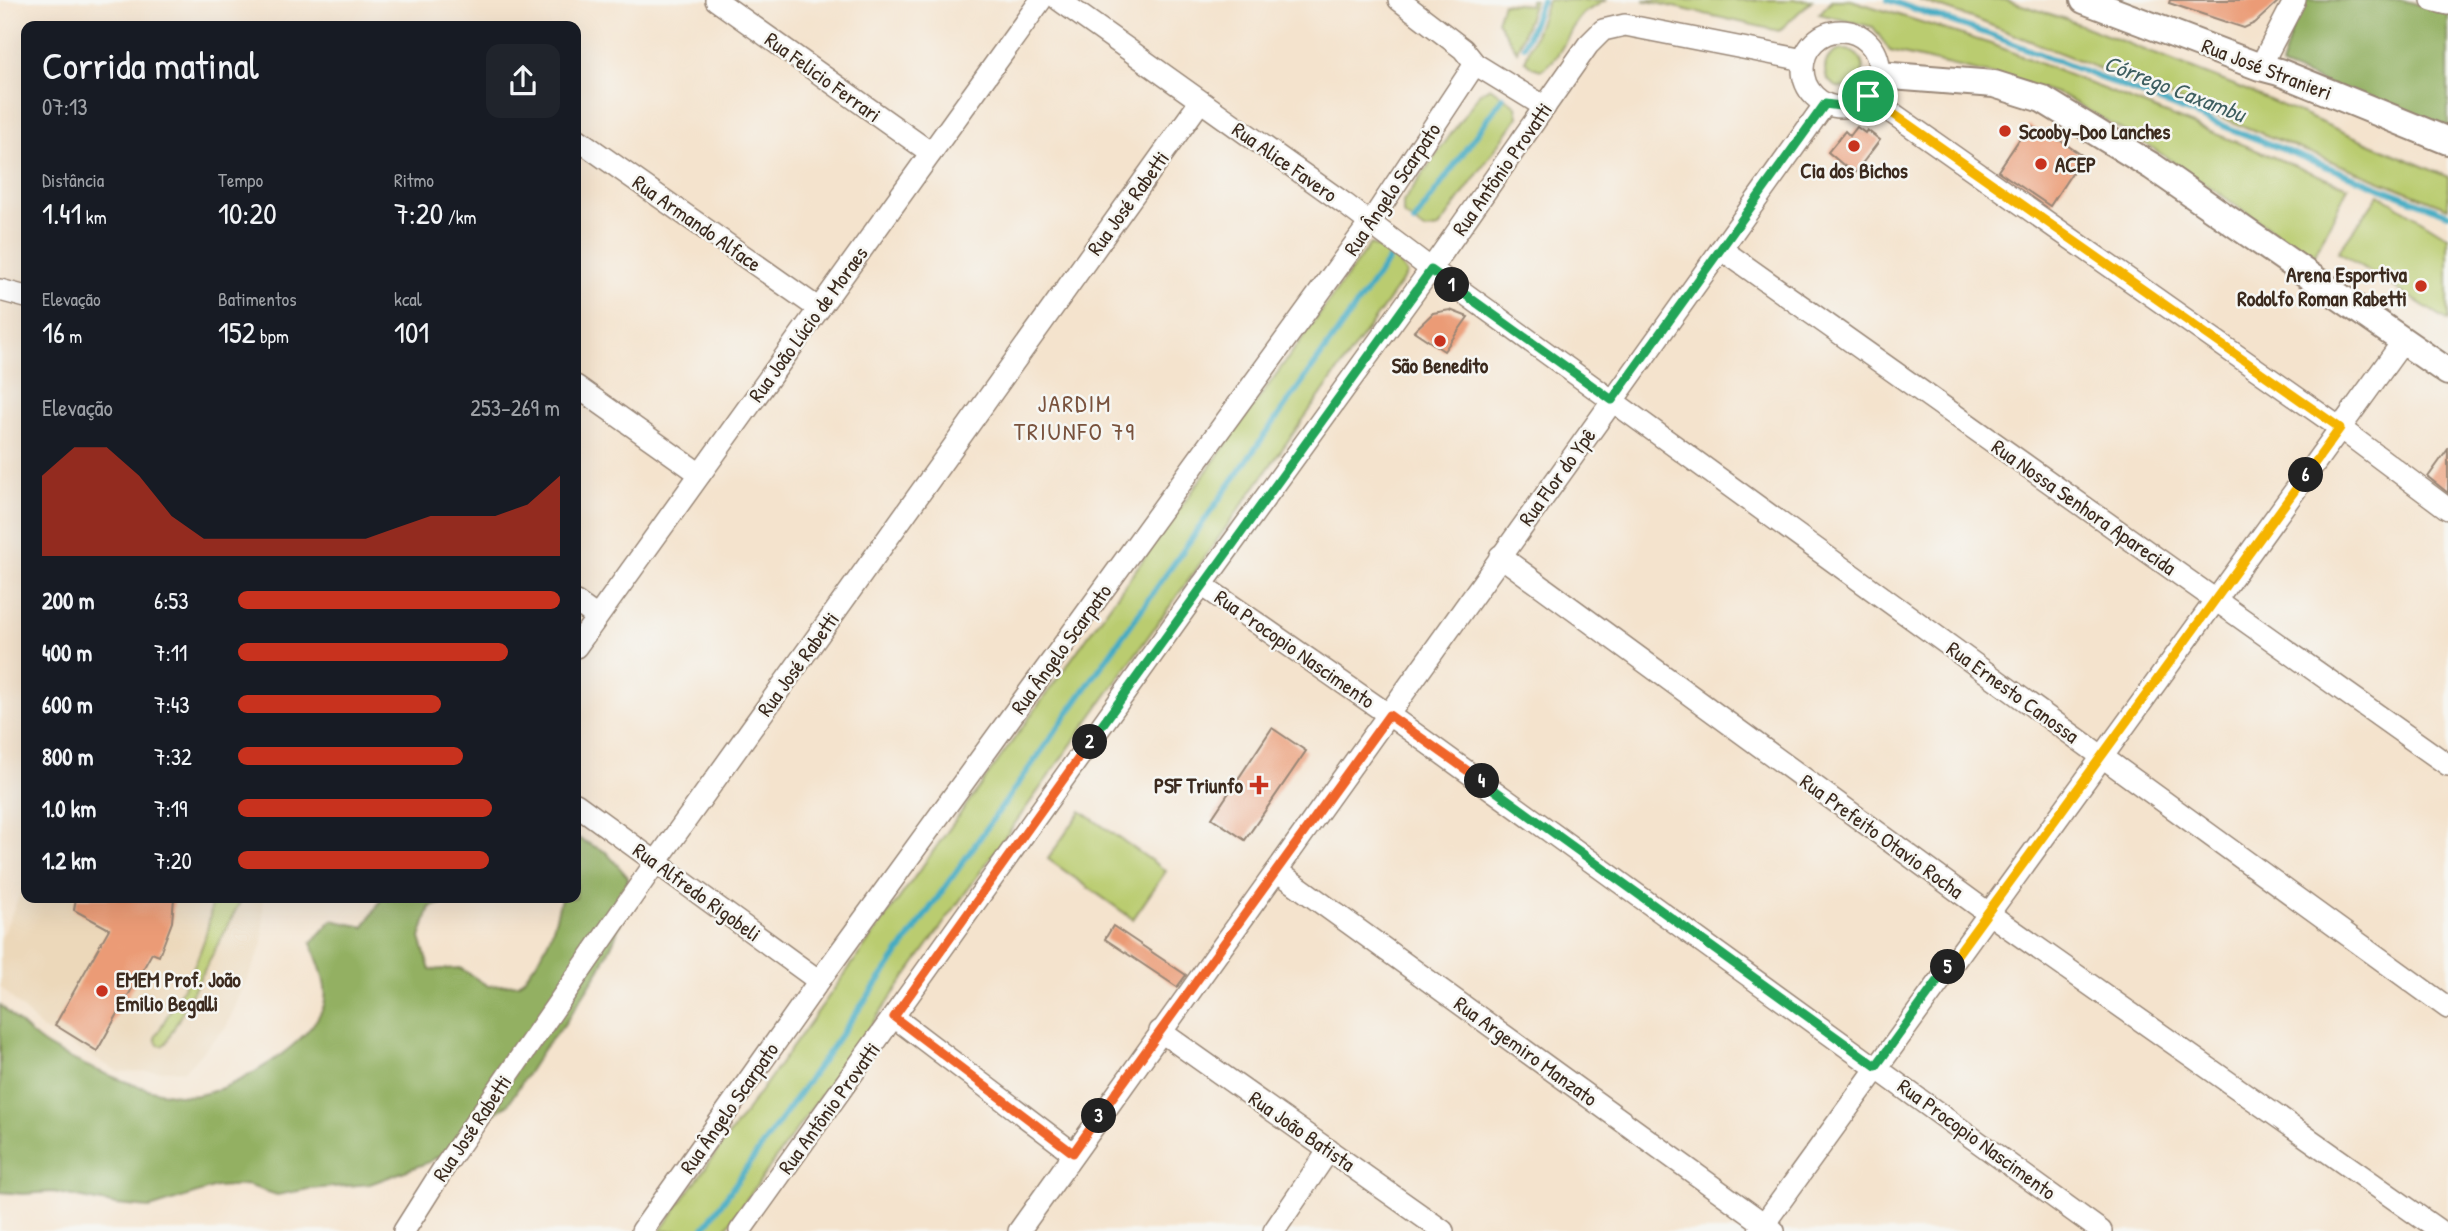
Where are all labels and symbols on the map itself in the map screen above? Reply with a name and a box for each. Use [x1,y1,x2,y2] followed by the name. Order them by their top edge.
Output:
[759,25,887,129] street label: Rua Felicio Ferrari
[2198,31,2336,107] street label: Rua José Stranieri
[2100,47,2252,131] water label: Córrego Caxambu
[1838,66,1898,126] pin
[1445,97,1559,241] street label: Rua Antônio Provatti
[1227,115,1343,209] street label: Rua Alice Favero
[1337,117,1447,261] street label: Rua Ângelo Scarpato
[2019,117,2170,147] place label: Scooby-Doo Lanches
[1997,123,2013,139] marker: Scooby-Doo Lanches
[1846,138,1862,154] marker: Cia dos Bichos
[1080,145,1176,261] street label: Rua José Rabetti
[2055,150,2096,179] place label: ACEP
[1800,156,1908,185] place label: Cia dos Bichos
[2033,156,2049,172] marker: ACEP
[627,168,767,278] street label: Rua Armando Alface
[742,240,874,408] street label: Rua João Lúcio de Moraes
[2237,260,2408,313] place label: Arena Esportiva Rodolfo Roman Rabetti
[1434,268,1470,302] pin: 1
[2413,278,2429,294] marker: Arena Esportiva Rodolfo Roman Rabetti
[1432,333,1448,349] marker: São Benedito
[1392,351,1489,380] place label: São Benedito
[1014,387,1136,447] district label: JARDIM TRIUNFO 79
[1512,422,1602,532] street label: Rua Flor do Ypê
[1986,432,2182,582] street label: Rua Nossa Senhora Aparecida
[2288,458,2324,492] pin: 6
[1004,578,1118,720] street label: Rua Ângelo Scarpato
[1209,583,1381,715] street label: Rua Procopio Nascimento
[750,606,846,722] street label: Rua José Rabetti
[1941,634,2085,750] street label: Rua Ernesto Canossa
[1072,724,1108,760] pin: 2
[1464,764,1500,798] pin: 4
[1794,767,1970,905] street label: Rua Prefeito Otavio Rocha
[1154,771,1244,800] place label: PSF Triunfo
[1249,775,1269,795] marker: PSF Triunfo
[627,836,767,948] street label: Rua Alfredo Rigobeli
[1930,950,1966,984] pin: 5
[116,965,241,1019] place label: EMEM Prof. João Emilio Begalli
[94,983,110,999] marker: EMEM Prof. João Emilio Begalli
[1448,989,1604,1113] street label: Rua Argemiro Manzato
[673,1036,785,1180] street label: Rua Ângelo Scarpato
[771,1036,887,1180] street label: Rua Antônio Provatti
[426,1069,518,1187] street label: Rua José Rabetti
[1892,1072,2062,1206] street label: Rua Procopio Nascimento
[1243,1084,1361,1178] street label: Rua João Batista
[1082,1098,1116,1134] pin: 3

